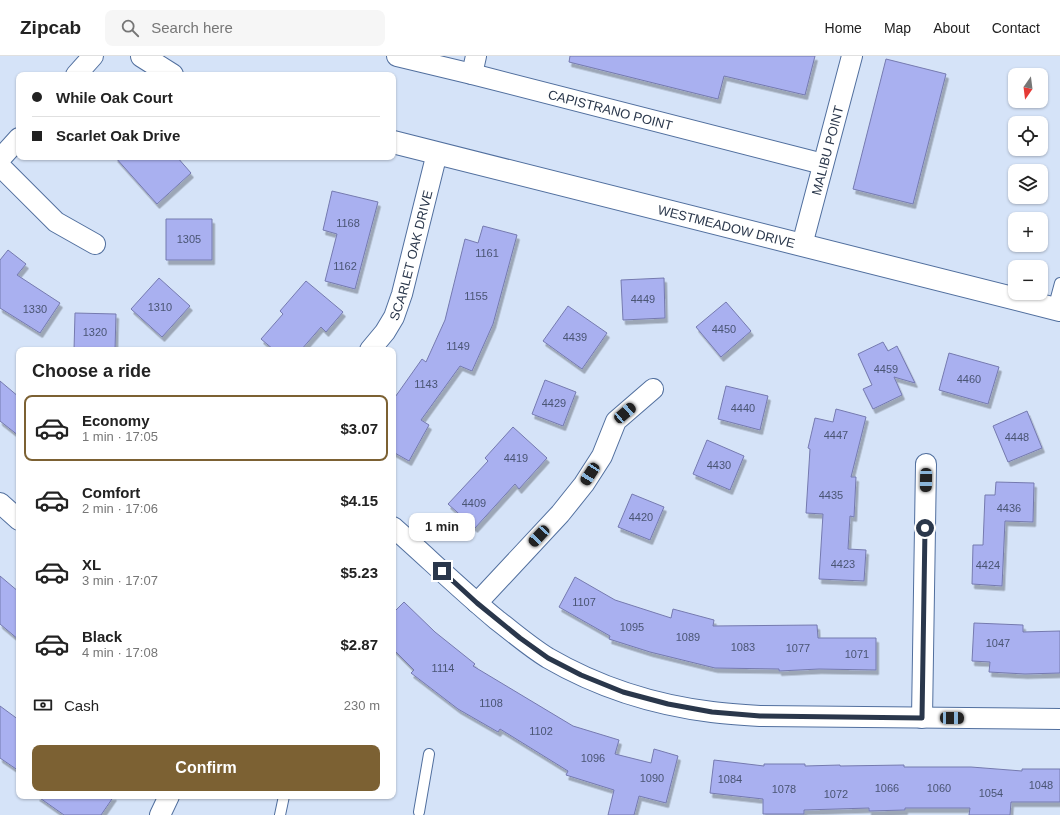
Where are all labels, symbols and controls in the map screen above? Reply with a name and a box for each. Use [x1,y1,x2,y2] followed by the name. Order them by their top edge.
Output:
[105,10,385,46] search box
[20,17,81,38] text: Zipcab
[119,17,141,39] icon: search
[151,19,233,36] text: Search here
[825,20,862,36] text: Home
[884,20,911,36] text: Map
[933,20,970,36] text: About
[992,20,1040,36] text: Contact
[1008,68,1048,108] north arrow
[1008,68,1048,300] map controls
[547,86,674,133] street label: CAPISTRANO POINT
[56,89,173,106] text: While Oak Court
[808,104,846,197] street label: MALIBU POINT
[1008,116,1048,156] button: locate
[56,127,180,144] text: Scarlet Oak Drive
[1008,164,1048,204] button: layers
[386,188,435,322] street label: SCARLET OAK DRIVE
[656,202,797,251] street label: WESTMEADOW DRIVE
[1008,212,1048,252] button: +
[336,217,360,229] house number: 1168
[177,233,201,245] house number: 1305
[475,247,499,259] house number: 1161
[333,260,357,272] house number: 1162
[1008,260,1048,300] button: −
[464,290,488,302] house number: 1155
[631,293,655,305] house number: 4449
[148,301,172,313] house number: 1310
[23,303,47,315] house number: 1330
[712,323,736,335] house number: 4450
[83,326,107,338] house number: 1320
[563,331,587,343] house number: 4439
[446,340,470,352] house number: 1149
[32,361,151,381] text: Choose a ride
[874,363,898,375] house number: 4459
[957,373,981,385] house number: 4460
[414,378,438,390] house number: 1143
[542,397,566,409] house number: 4429
[612,401,638,425] car
[731,402,755,414] house number: 4440
[34,410,70,446] icon: car
[82,412,150,429] text: Economy
[340,420,378,437] text: $3.07
[82,429,158,444] text: 1 min · 17:05
[824,429,848,441] house number: 4447
[1005,431,1029,443] house number: 4448
[504,452,528,464] house number: 4419
[707,459,731,471] house number: 4430
[578,461,602,487] car
[920,468,932,492] car
[34,482,70,518] icon: car
[82,484,140,501] text: Comfort
[819,489,843,501] house number: 4435
[340,492,378,509] text: $4.15
[462,497,486,509] house number: 4409
[82,501,158,516] text: 2 min · 17:06
[997,502,1021,514] house number: 4436
[629,511,653,523] house number: 4420
[409,513,475,541] callout: 1 min
[425,519,459,534] text: 1 min
[916,519,934,537] route start
[526,523,552,549] car
[34,554,70,590] icon: car
[82,556,101,573] text: XL
[831,558,855,570] house number: 4423
[976,559,1000,571] house number: 4424
[433,562,451,580] route end
[340,564,378,581] text: $5.23
[82,573,158,588] text: 3 min · 17:07
[572,596,596,608] house number: 1107
[620,621,644,633] house number: 1095
[34,626,70,662] icon: car
[82,628,122,645] text: Black
[676,631,700,643] house number: 1089
[340,636,378,653] text: $2.87
[986,637,1010,649] house number: 1047
[731,641,755,653] house number: 1083
[786,642,810,654] house number: 1077
[82,645,158,660] text: 4 min · 17:08
[845,648,869,660] house number: 1071
[432,662,454,674] house number: 1114
[32,694,54,716] icon: cash
[64,697,99,714] text: Cash
[479,697,503,709] house number: 1108
[344,698,380,713] text: 230 m
[940,712,964,724] car
[529,725,553,737] house number: 1102
[32,745,380,791] button: Confirm
[581,752,605,764] house number: 1096
[640,772,664,784] house number: 1090
[718,773,742,785] house number: 1084
[1029,779,1053,791] house number: 1048
[875,782,899,794] house number: 1066
[927,782,951,794] house number: 1060
[772,783,796,795] house number: 1078
[979,787,1003,799] house number: 1054
[824,788,848,800] house number: 1072

